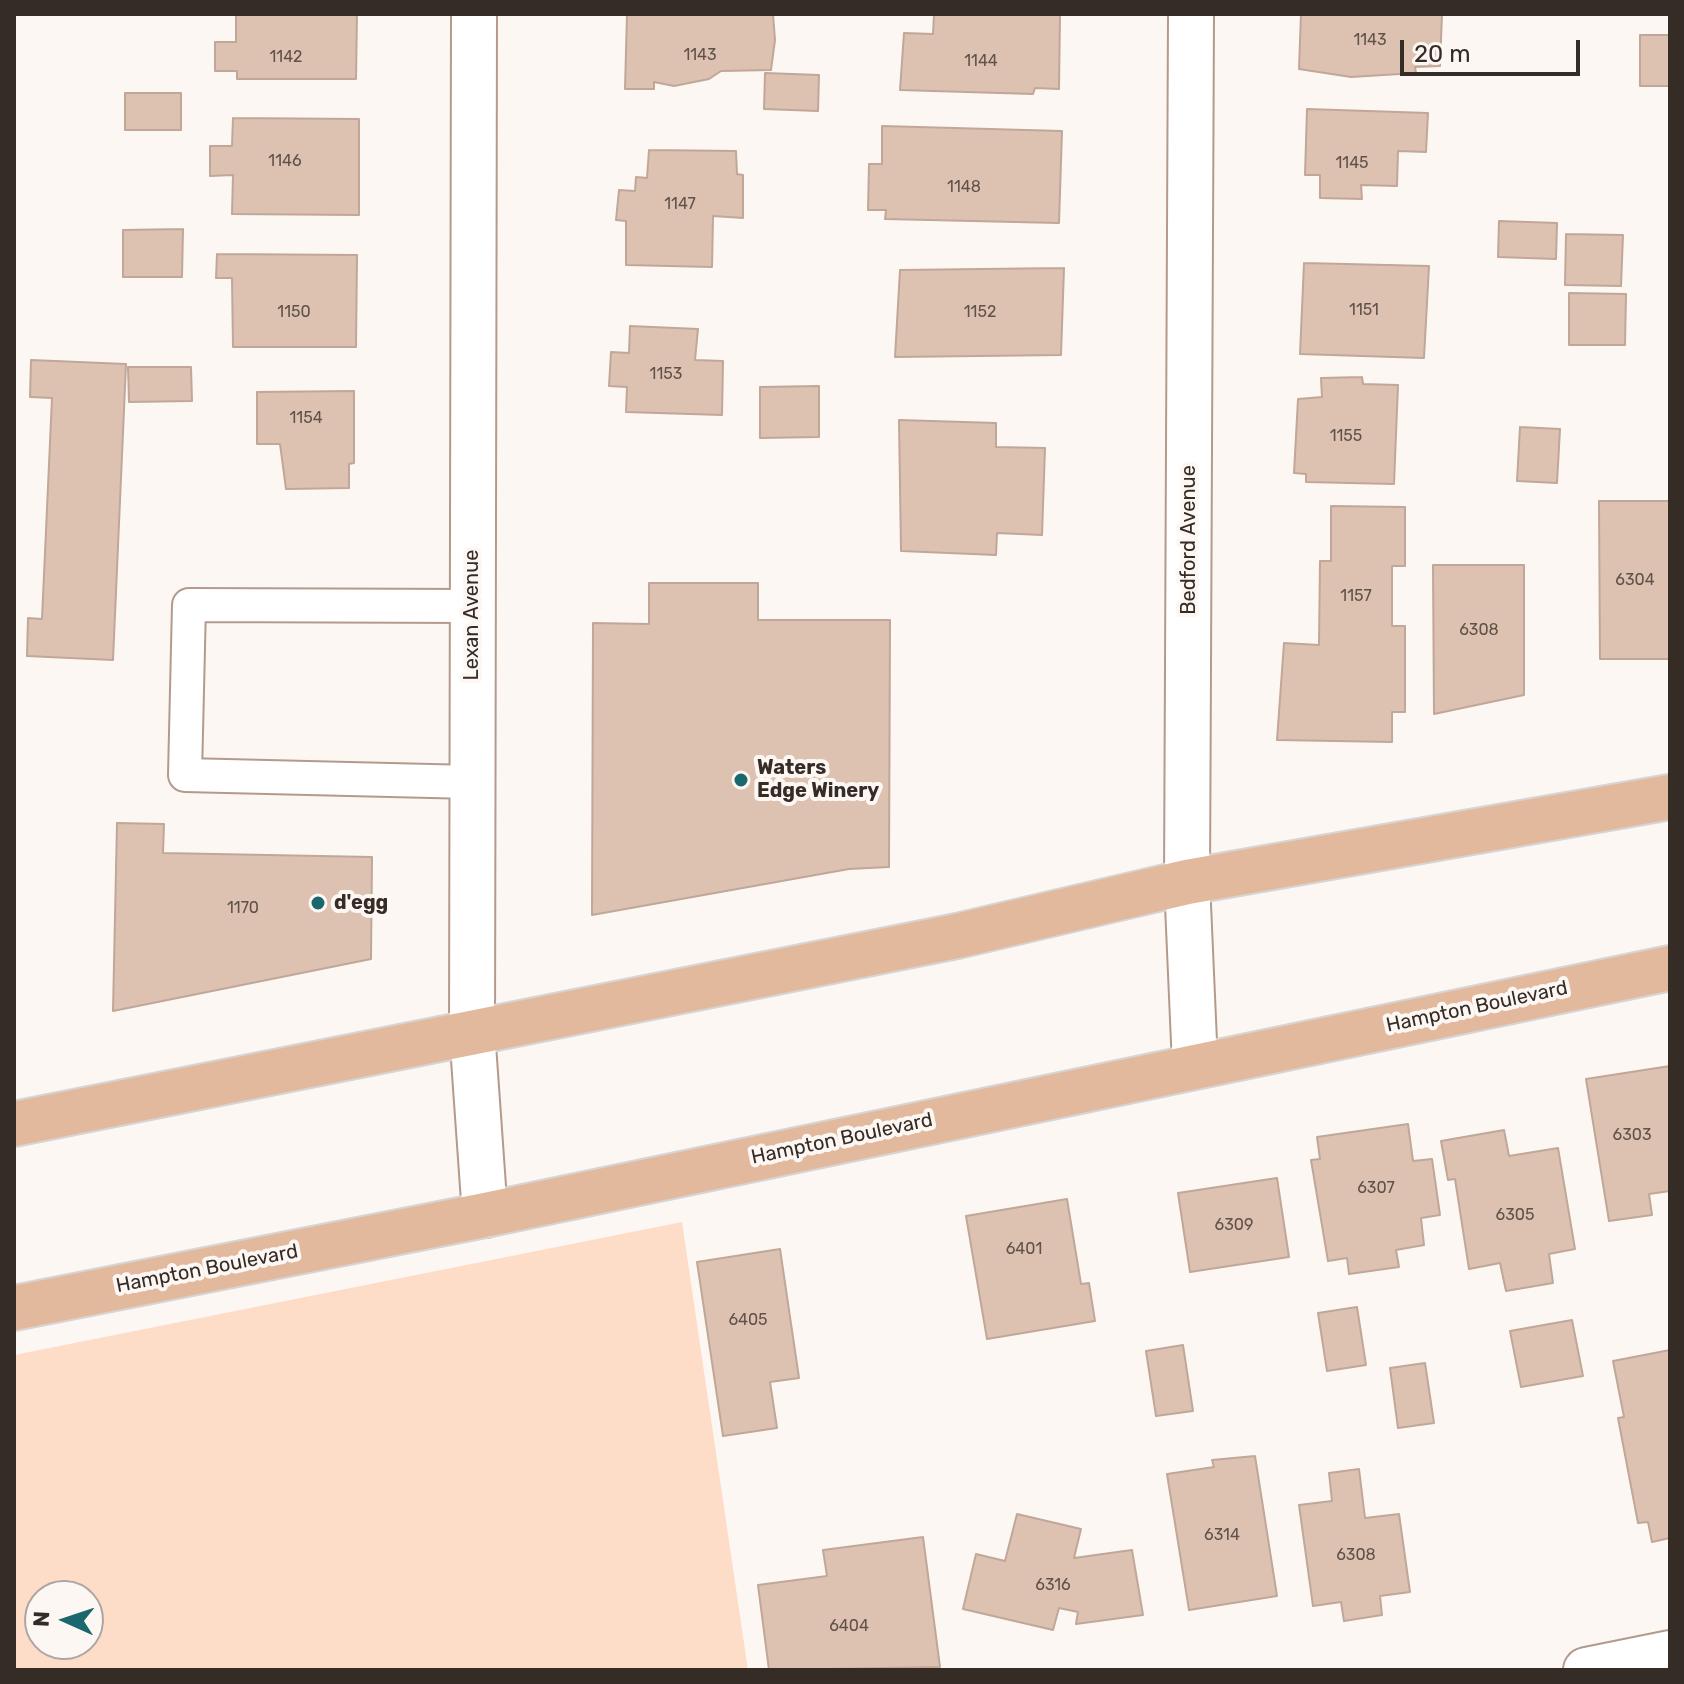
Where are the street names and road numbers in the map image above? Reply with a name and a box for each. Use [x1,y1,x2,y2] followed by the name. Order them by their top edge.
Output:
[1177,465,1201,615] street label: Bedford Avenue
[460,550,484,680] street label: Lexan Avenue
[1384,976,1570,1038] street label: Hampton Boulevard
[749,1108,935,1170] street label: Hampton Boulevard
[114,1240,300,1298] street label: Hampton Boulevard

